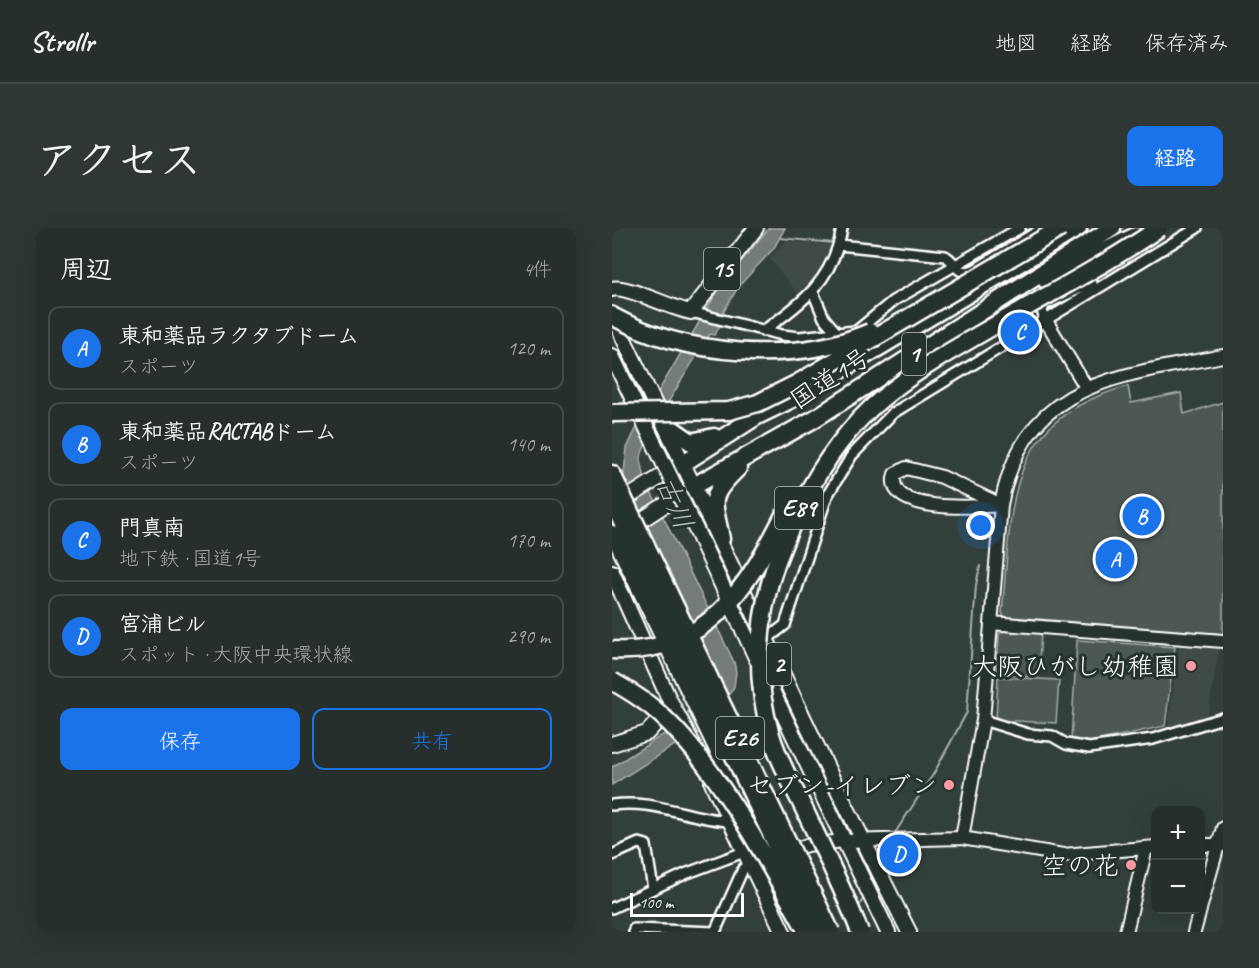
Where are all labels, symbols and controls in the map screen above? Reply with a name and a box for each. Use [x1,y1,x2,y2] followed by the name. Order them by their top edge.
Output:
[30,24,94,59] text: Strollr
[995,30,1037,56] text: 地図
[1070,30,1112,56] text: 経路
[1145,30,1229,56] text: 保存済み
[1127,126,1223,186] button: 経路
[36,134,201,187] text: アクセス
[704,248,740,290] road number: 15
[60,253,112,286] text: 周辺
[523,257,552,282] text: 4件
[1000,310,1040,354] pin: C
[119,322,359,350] text: 東和薬品ラクタブドーム
[902,333,926,375] road number: 1
[76,336,87,361] text: A
[507,336,550,361] text: 120 m
[784,340,877,417] street label: 国道1号
[119,354,199,379] text: スポーツ
[119,418,337,446] text: 東和薬品RACTABドーム
[76,432,87,457] text: B
[507,432,550,457] text: 140 m
[119,450,199,475] text: スポーツ
[649,472,701,534] water label: 古川
[775,487,823,529] road number: E89
[1122,494,1162,538] pin: B
[966,511,995,540] your location
[119,514,185,542] text: 門真南
[77,528,86,553] text: C
[507,528,550,553] text: 170 m
[1096,536,1134,582] pin: A
[119,546,261,571] text: 地下鉄 · 国道1号
[119,610,207,638] text: 宮浦ビル
[76,624,87,649] text: D
[507,624,550,649] text: 290 m
[119,642,352,667] text: スポット · 大阪中央環状線
[767,643,791,685] road number: 2
[971,650,1179,683] place label: 大阪ひがし幼稚園
[1184,659,1198,673] marker: 大阪ひがし幼稚園
[60,708,300,770] button: 保存
[312,708,552,770] button: 共有
[716,717,764,759] road number: E26
[747,769,937,802] place label: セブン-イレブン
[942,778,956,792] marker: セブン-イレブン
[1151,806,1205,914] map controls
[1151,806,1205,860] button: +
[880,832,918,876] pin: D
[1041,849,1119,882] place label: 空の花
[1124,858,1138,872] marker: 空の花
[1151,860,1205,914] button: −
[630,890,744,918] scale bar
[639,893,673,913] text: 100 m

